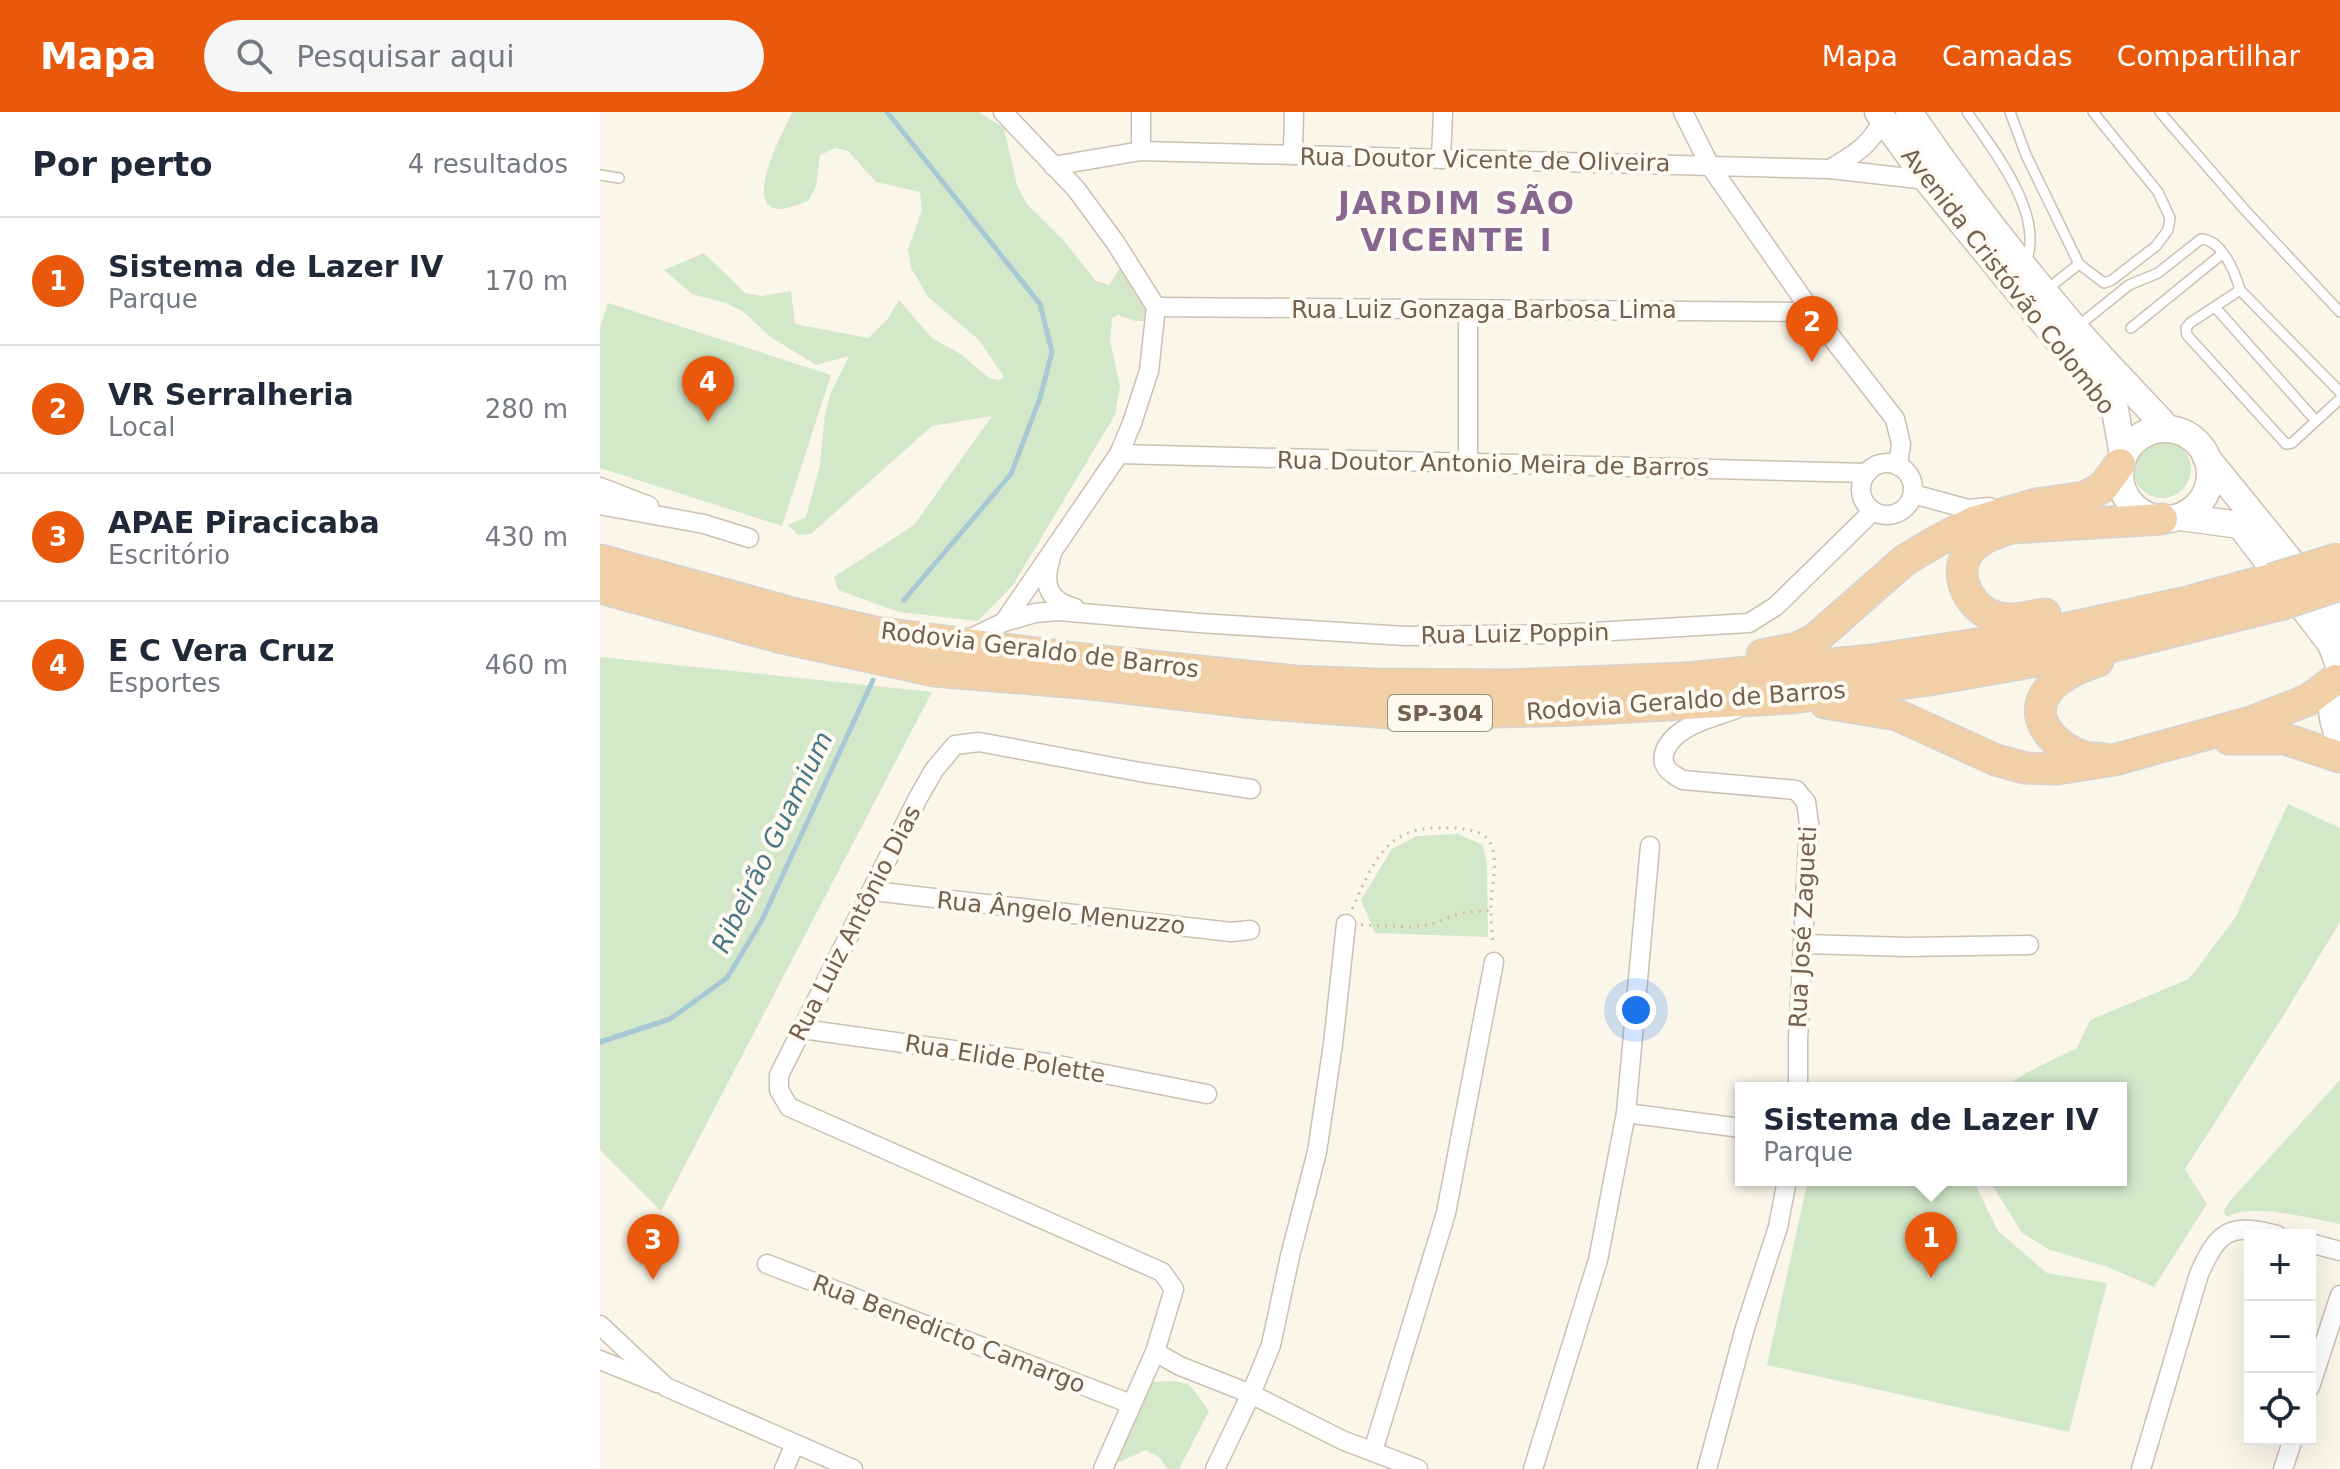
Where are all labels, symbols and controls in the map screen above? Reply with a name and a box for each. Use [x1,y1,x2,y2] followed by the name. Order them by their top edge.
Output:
[204,20,764,92] search box
[40,34,156,78] text: Mapa
[232,34,276,78] icon: search
[296,39,514,74] text: Pesquisar aqui
[1822,40,1898,73] text: Mapa
[1942,40,2073,73] text: Camadas
[2117,40,2300,73] text: Compartilhar
[1895,142,2121,420] street label: Avenida Cristóvão Colombo
[1299,143,1671,177] street label: Rua Doutor Vicente de Oliveira
[32,144,213,184] text: Por perto
[408,149,568,179] text: 4 resultados
[1336,184,1576,259] district label: JARDIM SÃO VICENTE I
[108,249,443,284] text: Sistema de Lazer IV
[49,266,67,296] text: 1
[485,266,568,296] text: 170 m
[108,284,198,314] text: Parque
[1291,296,1677,324] street label: Rua Luiz Gonzaga Barbosa Lima
[1786,296,1838,362] pin: 2
[682,356,734,422] pin: 4
[108,377,354,412] text: VR Serralheria
[49,394,67,424] text: 2
[485,394,568,424] text: 280 m
[108,412,175,442] text: Local
[1277,446,1709,482] street label: Rua Doutor Antonio Meira de Barros
[108,505,380,540] text: APAE Piracicaba
[49,522,67,552] text: 3
[485,522,568,552] text: 430 m
[108,540,230,570] text: Escritório
[879,617,1201,683] street label: Rodovia Geraldo de Barros
[1420,618,1610,650] street label: Rua Luiz Poppin
[108,633,334,668] text: E C Vera Cruz
[49,650,67,680] text: 4
[485,650,568,680] text: 460 m
[108,668,221,698] text: Esportes
[1525,676,1847,726] street label: Rodovia Geraldo de Barros
[1388,695,1492,731] road number: SP-304
[705,726,839,958] water label: Ribeirão Guamium
[783,801,927,1045] street label: Rua Luiz Antônio Dias
[1784,825,1822,1029] street label: Rua José Zagueti
[935,885,1187,940] street label: Rua Ângelo Menuzzo
[1616,990,1656,1030] your location
[903,1029,1107,1089] street label: Rua Elide Polette
[1735,1082,2127,1186] popup
[1763,1102,2099,1137] text: Sistema de Lazer IV
[1763,1137,1853,1167] text: Parque
[1905,1212,1957,1278] pin: 1
[627,1214,679,1280] pin: 3
[2244,1229,2316,1445] map controls
[2244,1229,2316,1301] button: +
[809,1269,1089,1399] street label: Rua Benedicto Camargo
[2244,1301,2316,1373] button: −
[2244,1373,2316,1445] button: locate

